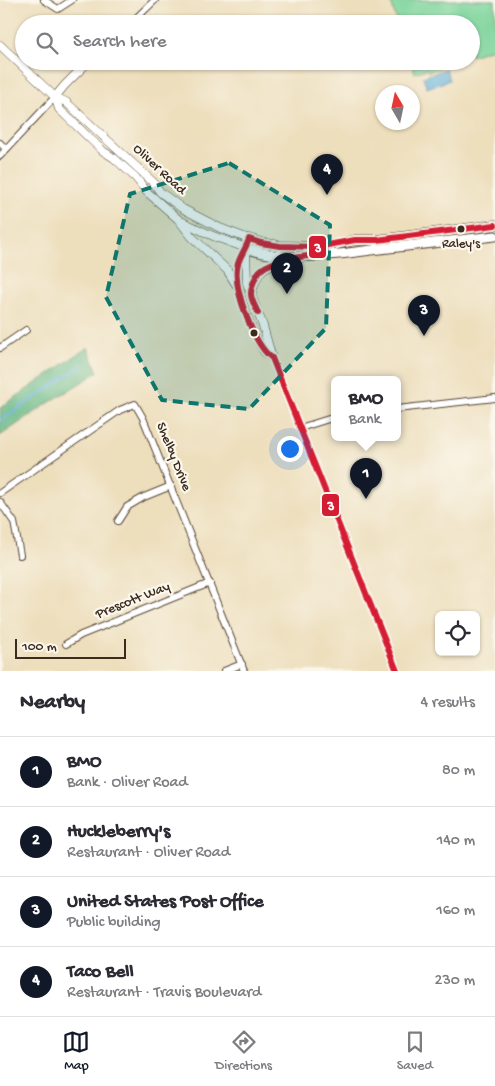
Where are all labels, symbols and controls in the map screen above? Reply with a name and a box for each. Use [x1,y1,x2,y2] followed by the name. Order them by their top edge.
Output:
[15,15,480,70] search box
[33,29,61,57] icon: search
[73,31,167,54] text: Search here
[375,85,420,130] north arrow
[129,141,191,200] street label: Oliver Road
[311,154,343,195] pin: 4
[456,224,466,234] marker: Raley's
[308,235,327,259] line badge: 3
[442,237,481,252] place label: Raley's
[313,241,322,258] text: 3
[271,253,303,294] pin: 2
[408,295,440,336] pin: 3
[249,328,259,338] unlabelled marker
[331,376,401,441] popup
[349,388,383,411] text: BMO
[349,411,381,430] text: Bank
[152,420,195,494] street label: Shelby Drive
[277,436,303,462] your location
[350,458,382,499] pin: 1
[321,493,340,517] line badge: 3
[326,499,335,516] text: 3
[93,578,173,624] street label: Prescott Way
[435,611,480,656] map controls
[435,611,480,656] button: locate
[15,636,126,659] scale bar
[22,639,57,656] text: 100 m
[20,691,85,716] text: Nearby
[420,694,475,713] text: 4 results
[67,751,101,774] text: BMO
[33,762,39,781] text: 1
[442,762,475,781] text: 80 m
[67,774,188,793] text: Bank · Oliver Road
[67,821,170,844] text: Huckleberry's
[32,832,40,851] text: 2
[437,832,475,851] text: 140 m
[67,844,230,863] text: Restaurant · Oliver Road
[67,891,264,914] text: United States Post Office
[32,902,40,921] text: 3
[436,902,475,921] text: 160 m
[67,914,161,933] text: Public building
[67,961,134,984] text: Taco Bell
[32,972,40,991] text: 4
[435,972,475,991] text: 230 m
[67,984,261,1003] text: Restaurant · Travis Boulevard
[62,1028,90,1075] tab: Map
[215,1028,272,1075] tab: Directions
[397,1028,433,1075] tab: Saved

